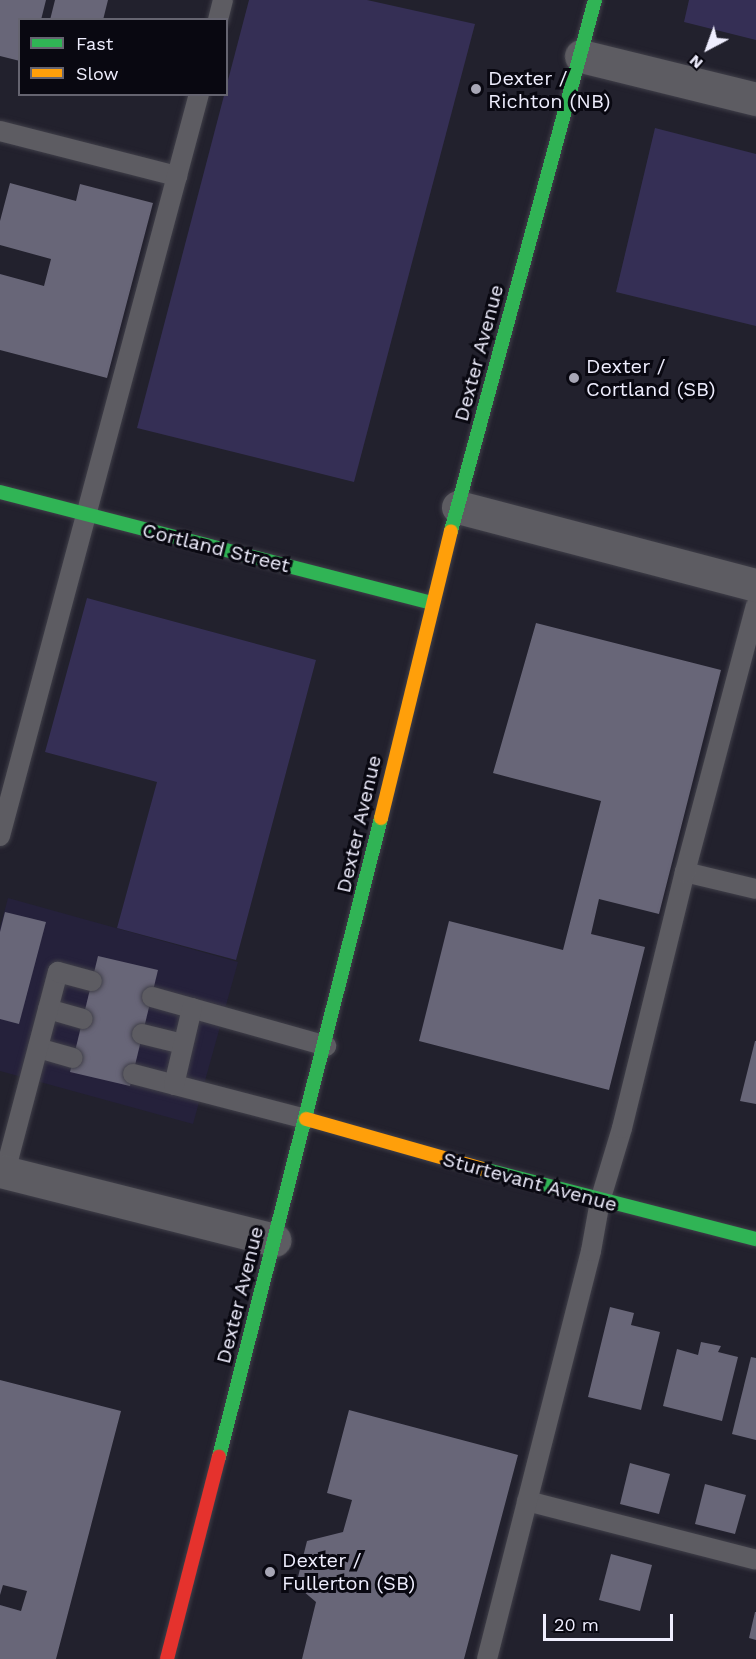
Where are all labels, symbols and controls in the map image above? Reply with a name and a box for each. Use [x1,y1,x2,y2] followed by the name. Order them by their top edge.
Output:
[18,18,228,96] legend
[678,18,738,78] north arrow
[76,33,113,54] text: Fast
[685,51,707,73] text: N
[76,63,119,84] text: Slow
[488,66,610,113] place label: Dexter / Richton (NB)
[469,82,483,96] marker: Dexter / Richton (NB)
[449,281,509,425] street label: Dexter Avenue
[586,354,716,401] place label: Dexter / Cortland (SB)
[567,371,581,385] marker: Dexter / Cortland (SB)
[140,518,292,578] street label: Cortland Street
[331,752,387,896] street label: Dexter Avenue
[440,1147,620,1217] street label: Sturtevant Avenue
[211,1223,269,1367] street label: Dexter Avenue
[282,1548,415,1595] place label: Dexter / Fullerton (SB)
[263,1565,277,1579] marker: Dexter / Fullerton (SB)
[546,1602,676,1640] scale bar
[554,1614,599,1635] text: 20 m

